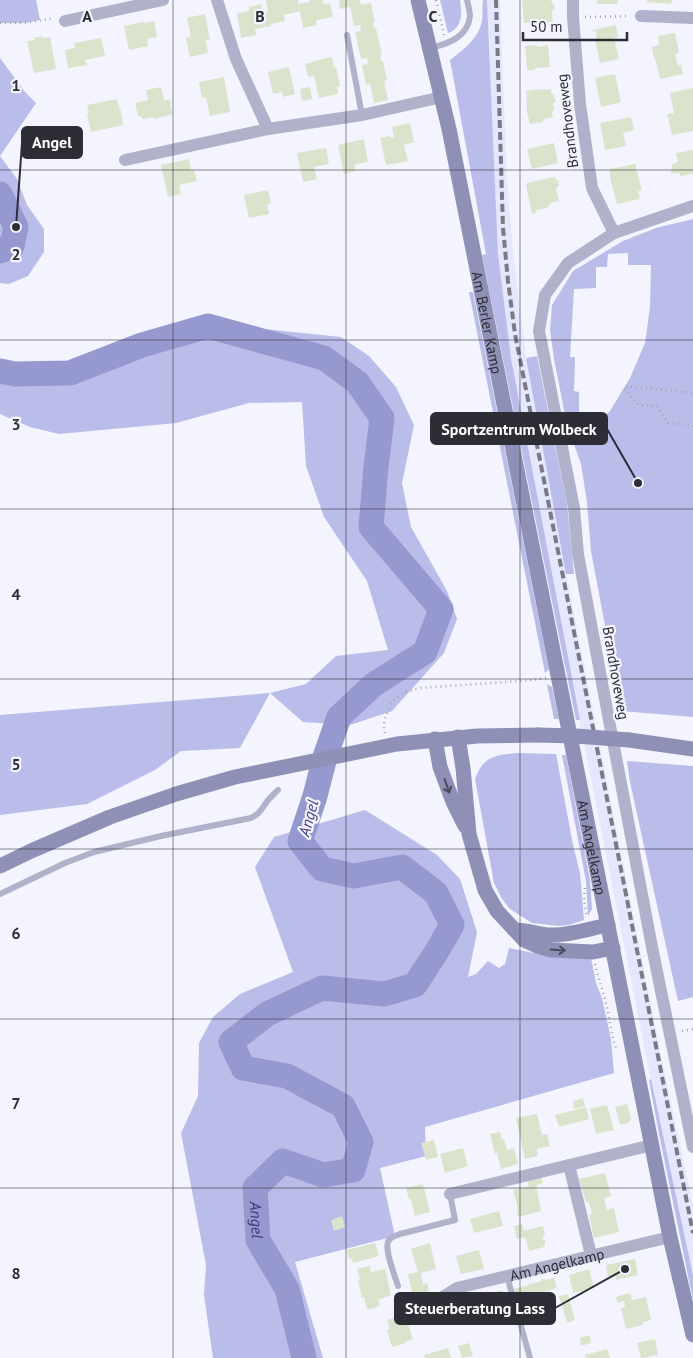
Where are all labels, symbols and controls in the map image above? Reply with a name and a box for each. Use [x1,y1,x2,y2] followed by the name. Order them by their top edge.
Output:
[82,6,92,26] text: A
[255,6,265,26] text: B
[429,6,438,26] text: C
[523,10,627,42] scale bar
[530,17,563,36] text: 50 m
[552,73,582,169] street label: Brandhoveweg
[11,75,21,95] text: 1
[22,127,82,158] callout: Angel
[32,132,72,152] text: Angel
[11,244,21,264] text: 2
[468,270,507,375] street label: Am Berler Kamp
[431,413,607,444] callout: Sportzentrum Wolbeck
[11,414,21,434] text: 3
[441,419,597,439] text: Sportzentrum Wolbeck
[11,584,21,604] text: 4
[598,625,634,721] street label: Brandhoveweg
[11,754,21,774] text: 5
[443,778,452,794] one-way arrow
[293,797,323,839] water label: Angel
[573,798,611,896] street label: Am Angelkamp
[11,923,21,943] text: 6
[550,945,566,954] one-way arrow
[11,1093,21,1113] text: 7
[246,1200,268,1240] water label: Angel
[508,1244,606,1285] street label: Am Angelkamp
[11,1263,21,1283] text: 8
[395,1293,555,1324] callout: Steuerberatung Lass
[405,1298,545,1318] text: Steuerberatung Lass

